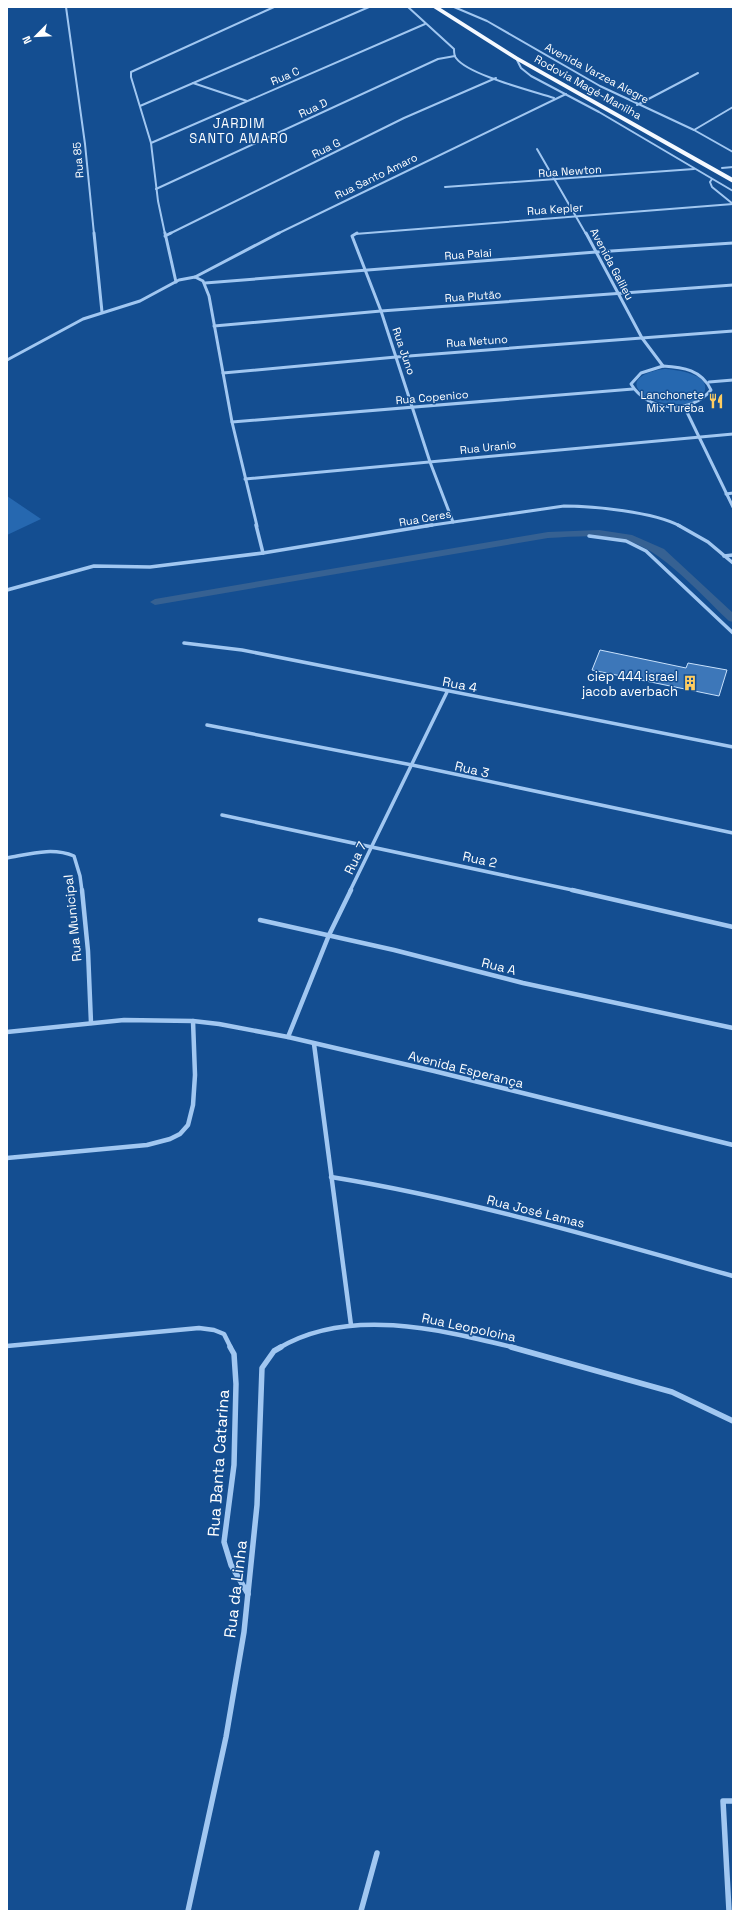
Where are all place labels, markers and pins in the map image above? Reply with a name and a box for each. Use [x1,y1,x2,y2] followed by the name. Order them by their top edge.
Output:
[640,388,705,415] place label: Lanchonete Mix Tureba
[707,392,725,410] restaurant icon: Lanchonete Mix Tureba
[581,668,678,700] place label: ciep 444 israel jacob averbach
[681,674,699,692] building icon: ciep 444 israel jacob averbach

